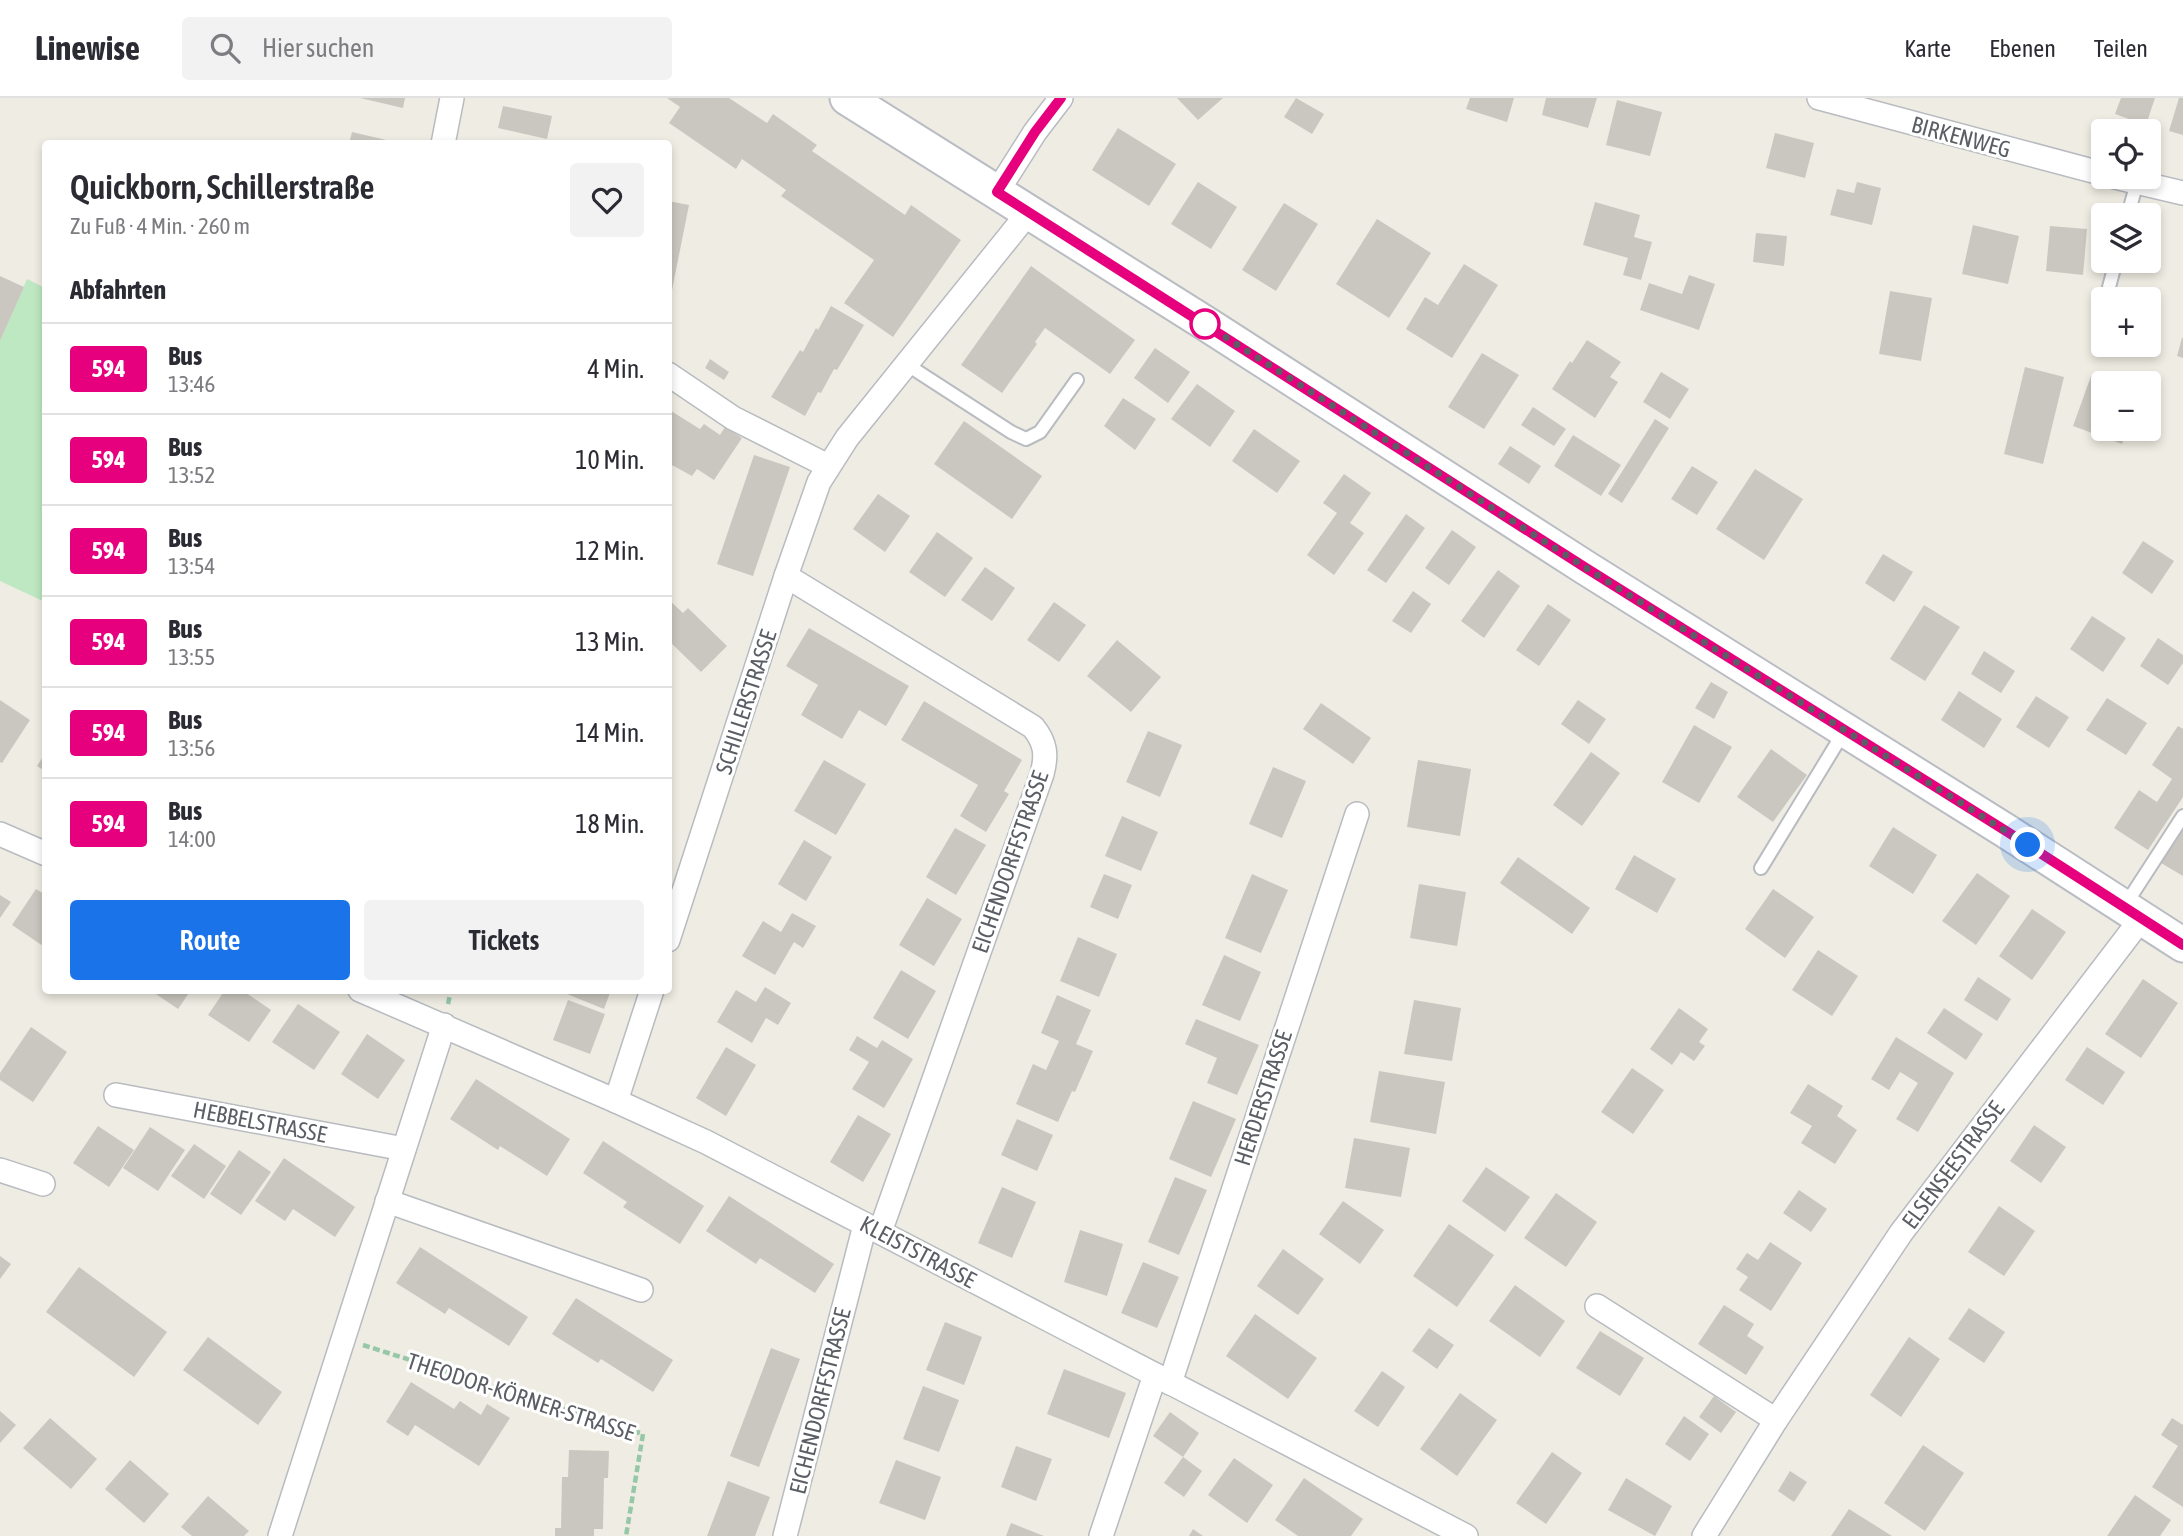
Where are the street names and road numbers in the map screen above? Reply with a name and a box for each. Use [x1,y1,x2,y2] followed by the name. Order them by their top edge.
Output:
[1909,111,2013,163] street label: BIRKENWEG
[710,626,782,777] street label: SCHILLERSTRASSE
[967,767,1053,956] street label: EICHENDORFFSTRASSE
[1229,1027,1297,1169] street label: HERDERSTRASSE
[191,1096,329,1148] street label: HEBBELSTRASSE
[1897,1096,2009,1234] street label: ELSENSEESTRASSE
[856,1211,980,1293] street label: KLEISTSTRASSE
[784,1305,856,1497] street label: EICHENDORFFSTRASSE
[404,1348,638,1446] street label: THEODOR-KÖRNER-STRASSE

